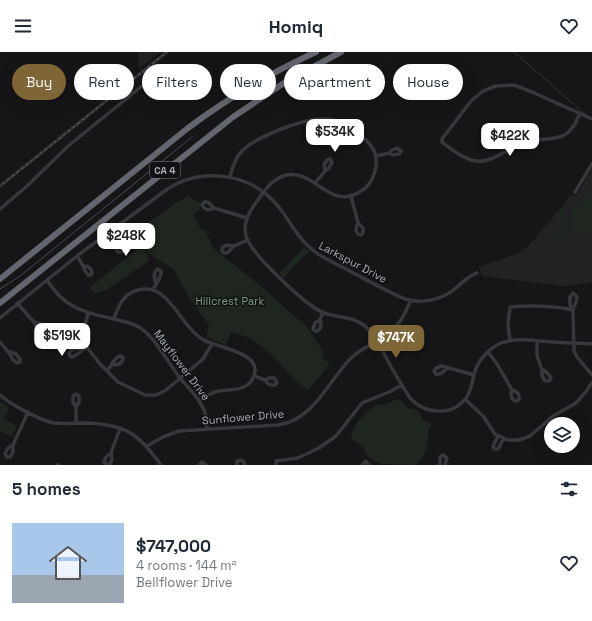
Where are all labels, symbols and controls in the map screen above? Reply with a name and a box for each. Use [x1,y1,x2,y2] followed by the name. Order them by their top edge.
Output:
[12,15,34,37] icon: menu
[269,15,323,38] text: Homiq
[558,15,580,37] icon: heart
[12,64,66,100] chip: Buy
[74,64,134,100] chip: Rent
[142,64,212,100] chip: Filters
[220,64,276,100] chip: New
[284,64,385,100] chip: Apartment
[393,64,463,100] chip: House
[307,119,363,153] pin: $534K
[315,123,355,140] text: $534K
[482,123,538,157] pin: $422K
[490,127,530,144] text: $422K
[150,162,180,178] road number: CA 4
[98,223,154,257] pin: $248K
[106,227,146,244] text: $248K
[317,238,389,286] street label: Larkspur Drive
[196,294,264,308] park label: Hillcrest Park
[34,323,90,357] pin: $519K
[368,325,424,359] pin: $747K
[43,327,81,344] text: $519K
[151,327,213,403] street label: Mayflower Drive
[377,329,415,346] text: $747K
[201,406,285,428] street label: Sunflower Drive
[544,417,580,453] map controls
[544,417,580,453] button: layers
[12,478,81,500] text: 5 homes
[558,478,580,500] icon: filters
[136,535,211,557] text: $747,000
[44,539,92,587] icon: home
[558,552,580,574] icon: heart
[136,557,236,574] text: 4 rooms · 144 m²
[136,574,233,591] text: Bellflower Drive

